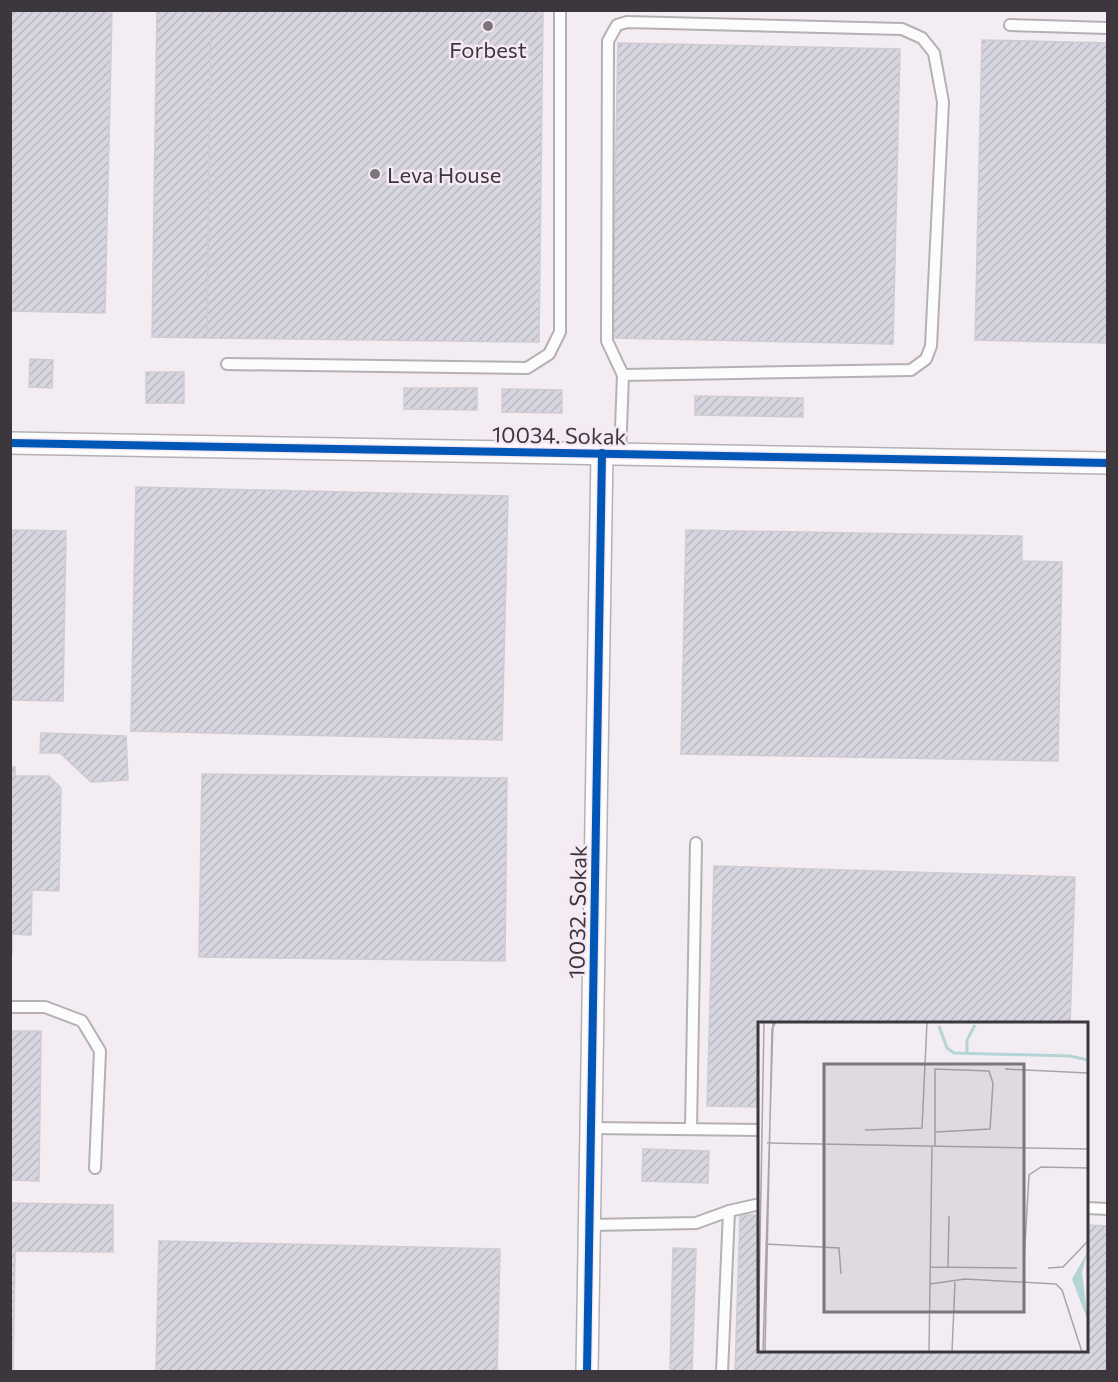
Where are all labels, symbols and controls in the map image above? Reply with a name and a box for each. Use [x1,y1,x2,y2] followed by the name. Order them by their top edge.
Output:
[481,19,495,33] marker: Forbest
[449,36,527,63] place label: Forbest
[387,161,501,188] place label: Leva House
[368,167,382,181] marker: Leva House
[492,420,627,450] street label: 10034. Sokak
[562,845,592,979] street label: 10032. Sokak
[758,1022,1088,1352] inset map

